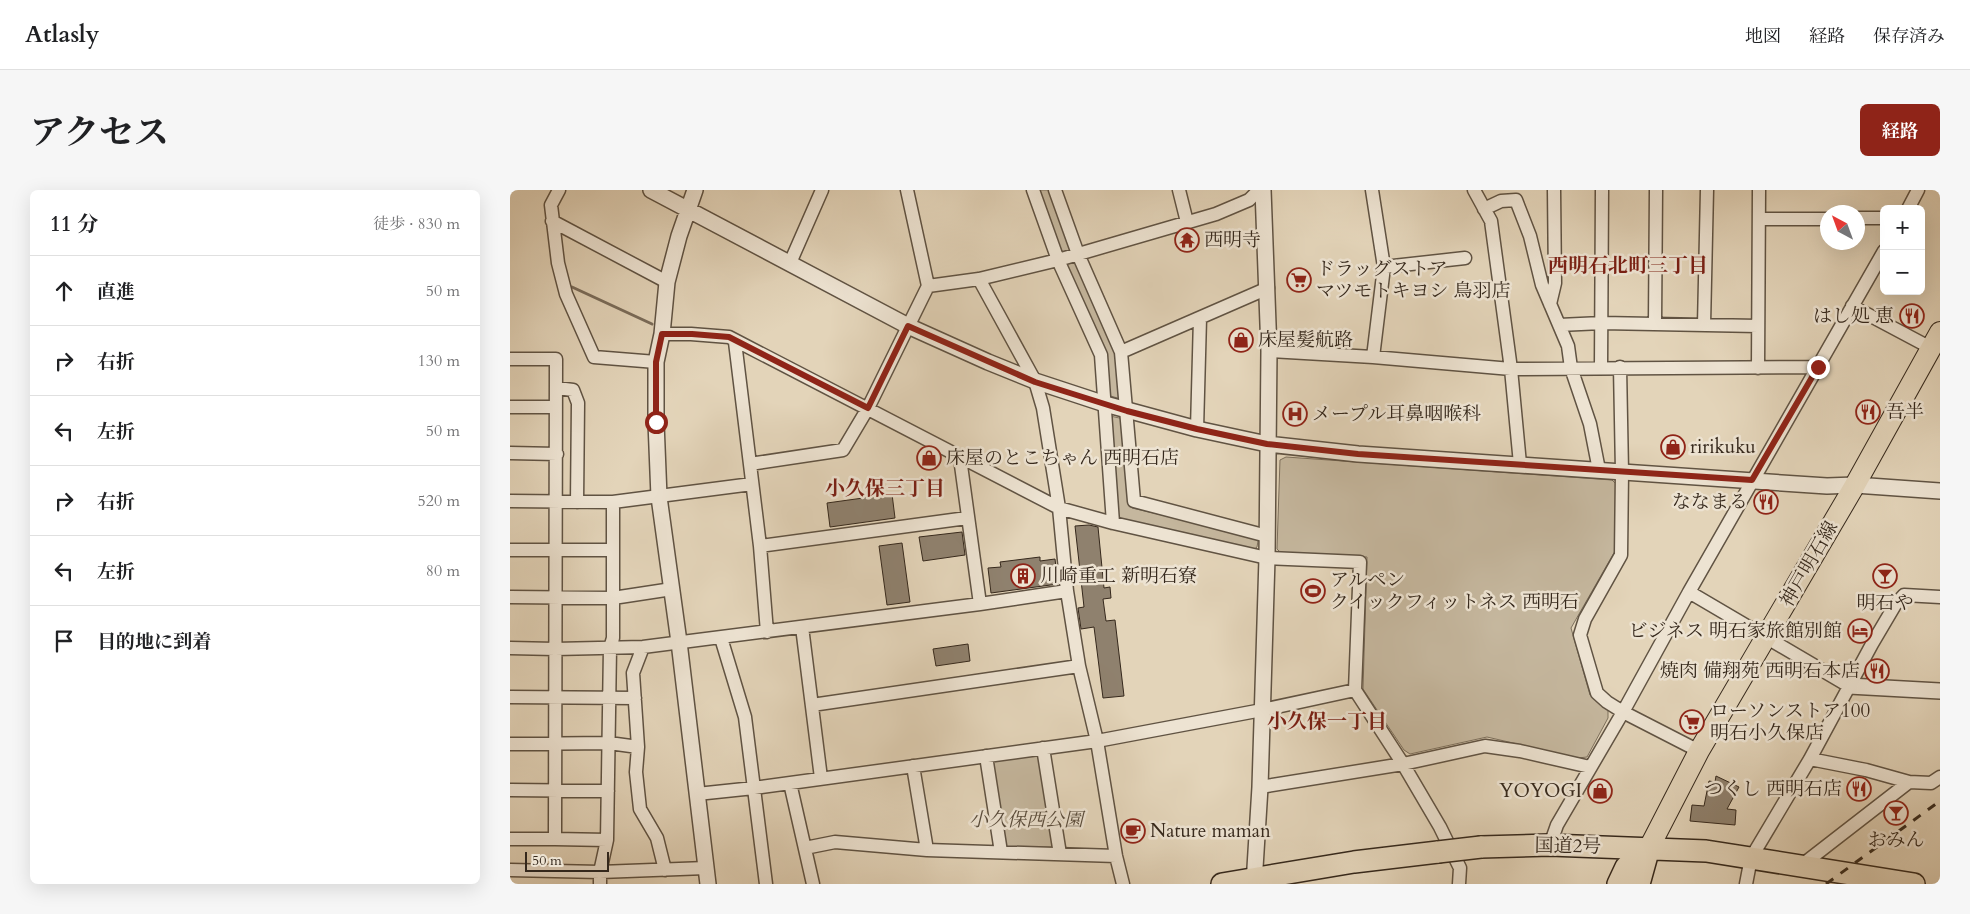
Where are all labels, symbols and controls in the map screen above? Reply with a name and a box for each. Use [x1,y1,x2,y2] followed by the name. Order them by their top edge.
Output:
[25,18,99,51] text: Atlasly
[1745,24,1781,49] text: 地図
[1809,24,1845,49] text: 経路
[1873,24,1945,49] text: 保存済み
[1860,104,1940,156] button: 経路
[30,109,169,157] text: アクセス
[1820,205,1865,250] north arrow
[1880,205,1925,295] map controls
[1880,205,1925,250] button: +
[50,210,98,239] text: 11 分
[373,213,460,235] text: 徒歩 · 830 m
[1174,227,1200,253] temple icon: 西明寺
[1204,227,1261,253] place label: 西明寺
[1880,250,1925,295] button: −
[1548,252,1708,279] district label: 西明石北町三丁目
[1316,256,1511,304] place label: ドラッグストア マツモトキヨシ 鳥羽店
[1286,267,1312,293] supermarket icon: ドラッグストア マツモトキヨシ 鳥羽店
[50,277,78,305] icon: ahead
[97,279,135,305] text: 直進
[426,280,460,302] text: 50 m
[1813,303,1894,329] place label: はし処 恵
[1899,303,1925,329] restaurant icon: はし処 恵
[1228,327,1254,353] shop icon: 床屋髪航路
[1258,327,1353,353] place label: 床屋髪航路
[50,347,78,375] icon: right
[97,349,135,375] text: 右折
[418,350,460,372] text: 130 m
[1807,356,1830,379] route end
[1855,399,1881,425] restaurant icon: 吾半
[1886,399,1924,425] place label: 吾半
[1282,401,1308,427] hospital icon: メープル耳鼻咽喉科
[1312,401,1481,427] place label: メープル耳鼻咽喉科
[645,411,668,434] route start
[50,417,78,445] icon: left
[97,419,135,445] text: 左折
[426,420,460,442] text: 50 m
[1660,434,1686,460] shop icon: ririkuku
[1690,434,1756,460] place label: ririkuku
[916,445,942,471] shop icon: 床屋のとこちゃん 西明石店
[946,445,1179,471] place label: 床屋のとこちゃん 西明石店
[825,475,945,502] district label: 小久保三丁目
[50,487,78,515] icon: right
[97,489,135,515] text: 右折
[1672,489,1748,515] place label: ななまる
[1753,489,1779,515] restaurant icon: ななまる
[418,490,460,512] text: 520 m
[1774,516,1844,612] street label: 神戸明石線
[50,557,78,585] icon: left
[97,559,135,585] text: 左折
[426,560,460,582] text: 80 m
[1010,563,1036,589] building icon: 川崎重工 新明石寮
[1040,563,1197,589] place label: 川崎重工 新明石寮
[1872,563,1898,589] bar icon: 明石や
[1330,567,1579,615] place label: アルペン クイックフィットネス 西明石
[1300,578,1326,604] sports icon: アルペン クイックフィットネス 西明石
[1856,590,1914,616] place label: 明石や
[1628,618,1842,644] place label: ビジネス 明石家旅館別館
[1847,618,1873,644] hotel icon: ビジネス 明石家旅館別館
[50,627,78,655] icon: arrive
[97,629,211,655] text: 目的地に到着
[1660,658,1860,684] place label: 焼肉 備翔苑 西明石本店
[1864,658,1890,684] restaurant icon: 焼肉 備翔苑 西明石本店
[1710,698,1871,746] place label: ローソンストア100 明石小久保店
[1267,708,1387,735] district label: 小久保一丁目
[1679,709,1705,735] supermarket icon: ローソンストア100 明石小久保店
[1704,776,1842,802] place label: つくし 西明石店
[1846,776,1872,802] restaurant icon: つくし 西明石店
[1499,778,1582,804] place label: YOYOGI
[1587,778,1613,804] shop icon: YOYOGI
[1883,800,1909,826] bar icon: おみん
[969,807,1086,833] park label: 小久保西公園
[1120,818,1146,844] cafe icon: Nature maman
[1150,818,1271,844] place label: Nature maman
[1867,827,1925,853] place label: おみん
[1534,832,1602,860] street label: 国道2号
[525,849,609,872] scale bar
[532,851,562,870] text: 50 m

